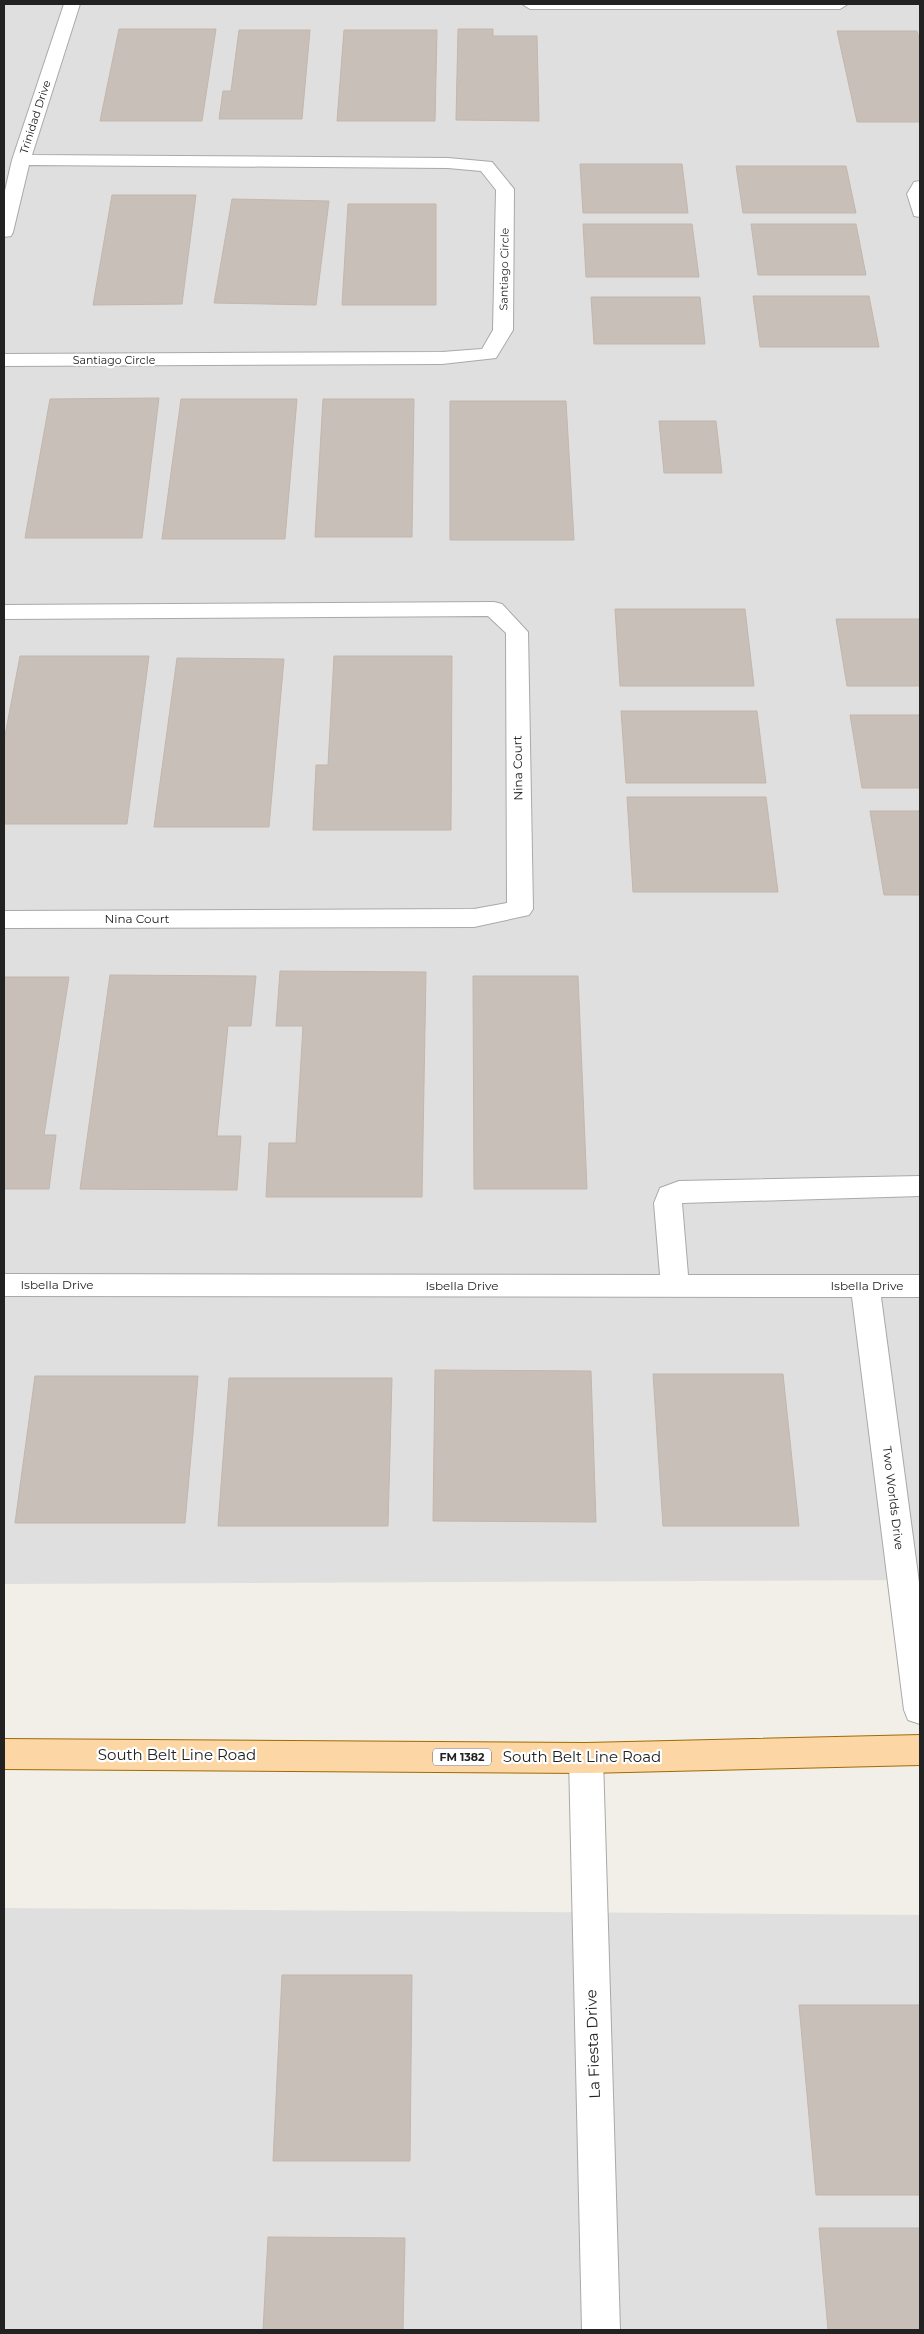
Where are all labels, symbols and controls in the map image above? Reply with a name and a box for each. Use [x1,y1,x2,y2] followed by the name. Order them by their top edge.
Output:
[16,78,54,156] street label: Trinidad Drive
[496,227,512,310] street label: Santiago Circle
[73,353,156,367] street label: Santiago Circle
[509,735,526,801] street label: Nina Court
[104,911,170,926] street label: Nina Court
[21,1277,93,1292] street label: Isbella Drive
[426,1278,498,1293] street label: Isbella Drive
[831,1278,903,1293] street label: Isbella Drive
[880,1445,907,1551] street label: Two Worlds Drive
[98,1745,256,1764] street label: South Belt Line Road
[503,1747,661,1766] street label: South Belt Line Road
[433,1748,491,1765] road number: FM 1382
[581,1989,604,2099] street label: La Fiesta Drive

